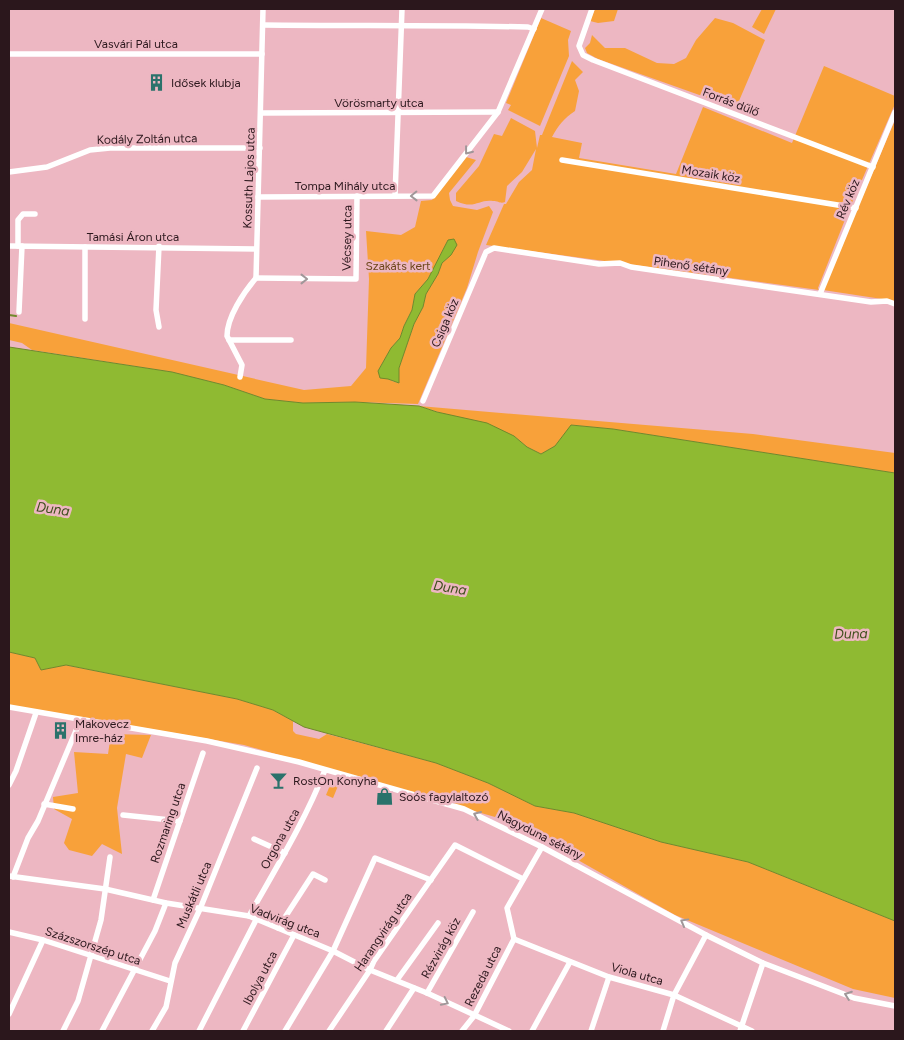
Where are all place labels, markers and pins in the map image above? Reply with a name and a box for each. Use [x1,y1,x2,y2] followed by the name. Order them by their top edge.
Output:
[147,73,167,93] building icon: Idősek klubja
[171,76,241,90] place label: Idősek klubja
[75,717,129,745] place label: Makovecz Imre-ház
[51,721,71,741] building icon: Makovecz Imre-ház
[269,771,289,791] bar icon: RostOn Konyha
[293,774,377,788] place label: RostOn Konyha
[375,787,395,807] shop icon: Soós fagylaltozó
[399,790,488,804] place label: Soós fagylaltozó

